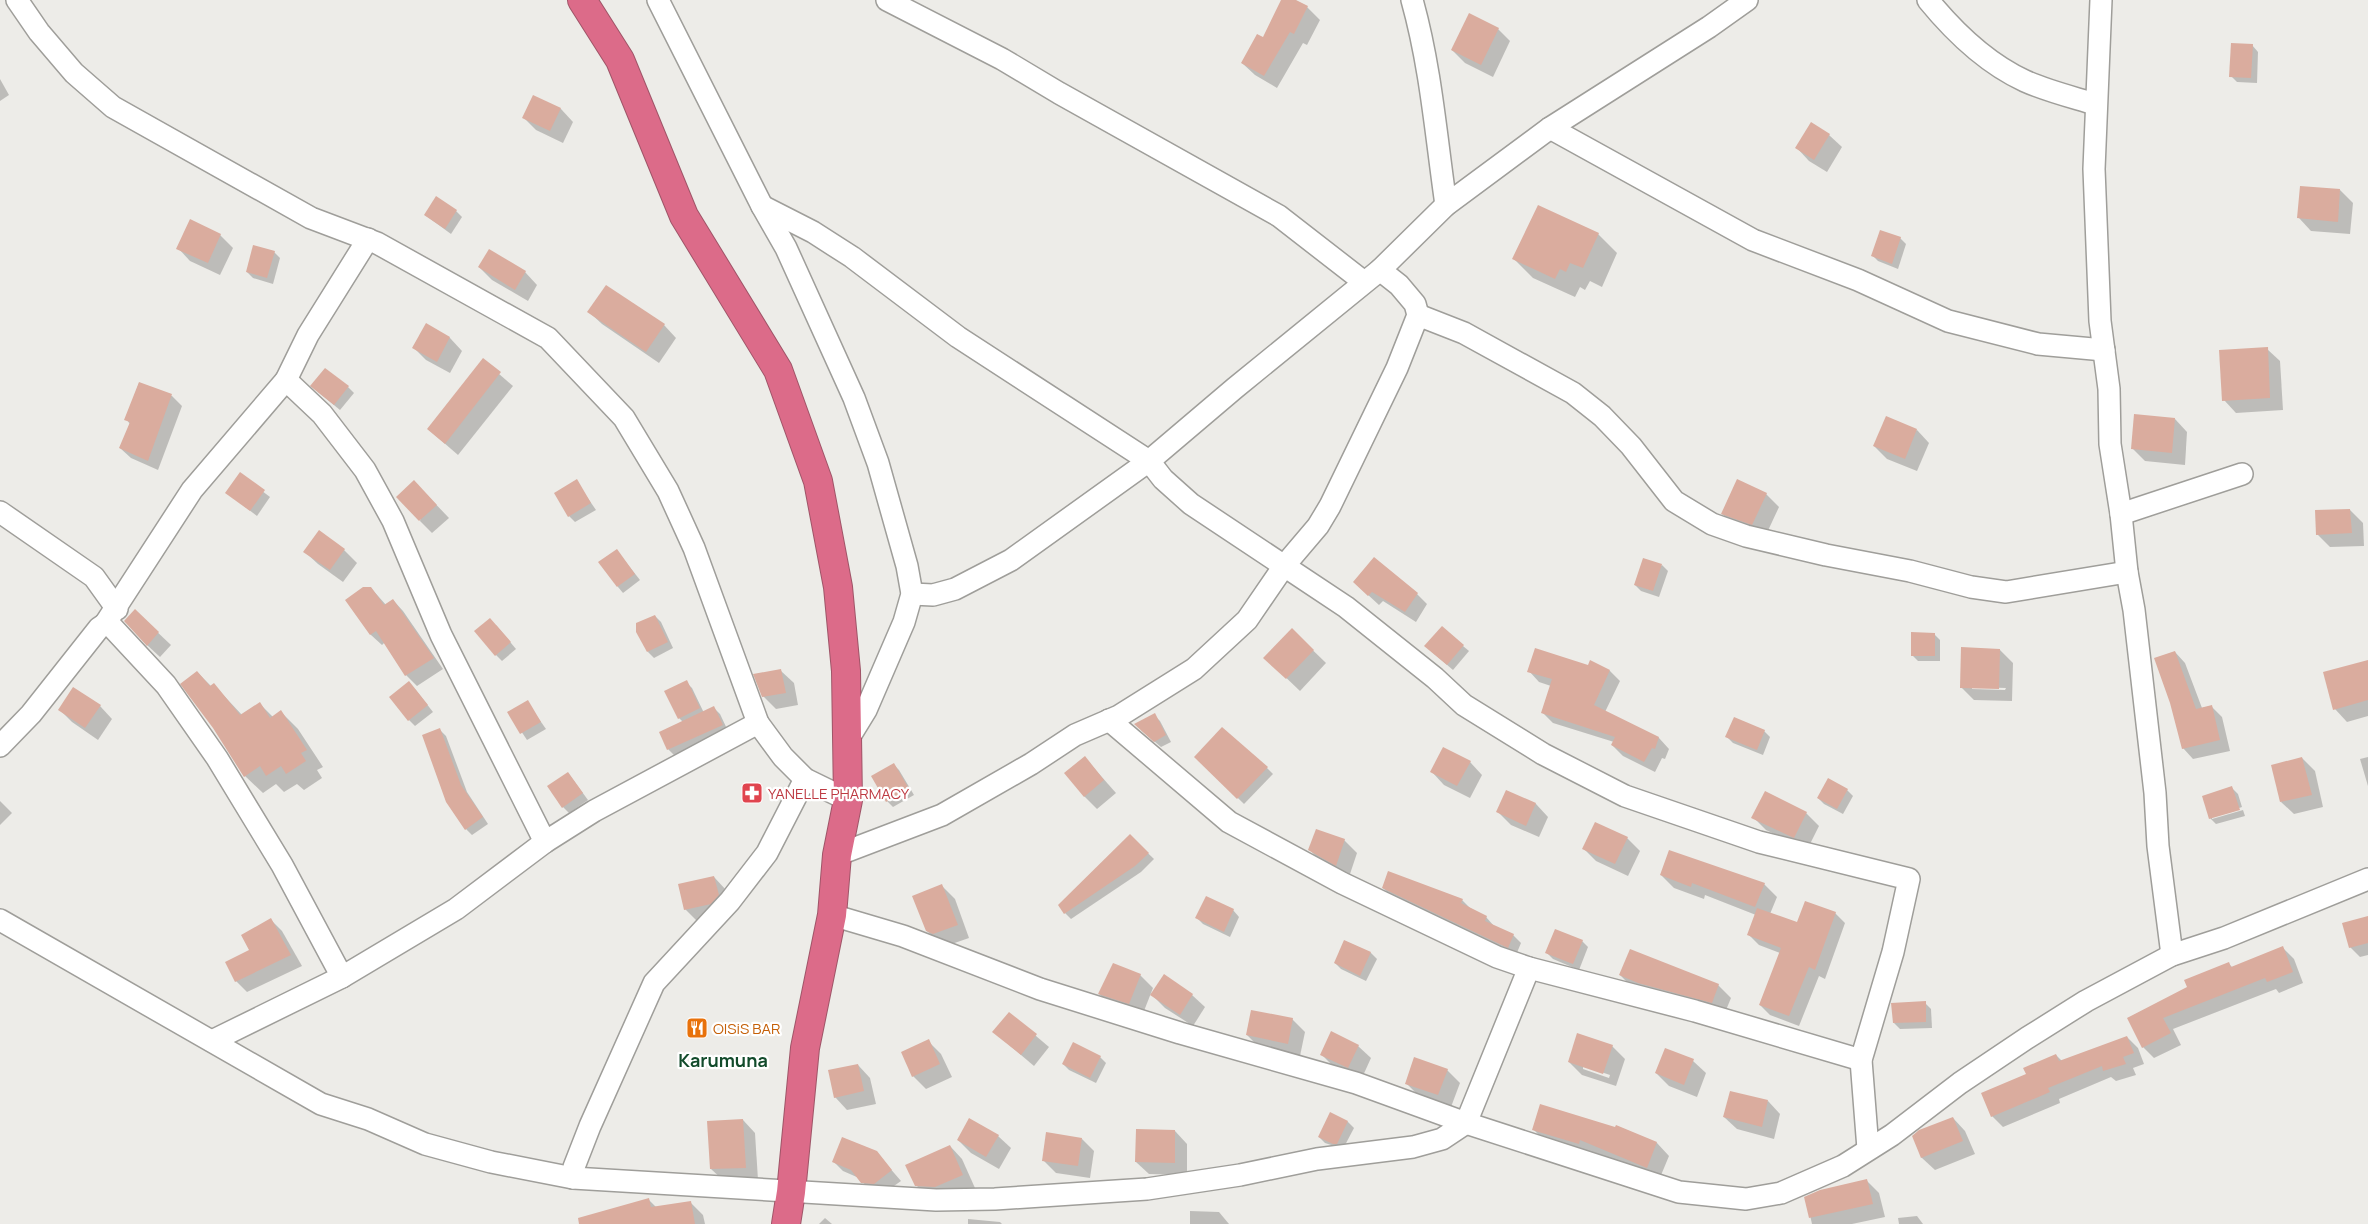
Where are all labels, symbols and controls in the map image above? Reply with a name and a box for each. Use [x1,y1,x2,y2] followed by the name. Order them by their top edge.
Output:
[740,781,764,805] pharmacy icon: YANELLE PHARMACY
[768,783,910,804] place label: YANELLE PHARMACY
[685,1016,709,1040] restaurant icon: OISiS BAR
[713,1018,781,1039] place label: OISiS BAR
[678,1048,768,1072] district label: Karumuna

